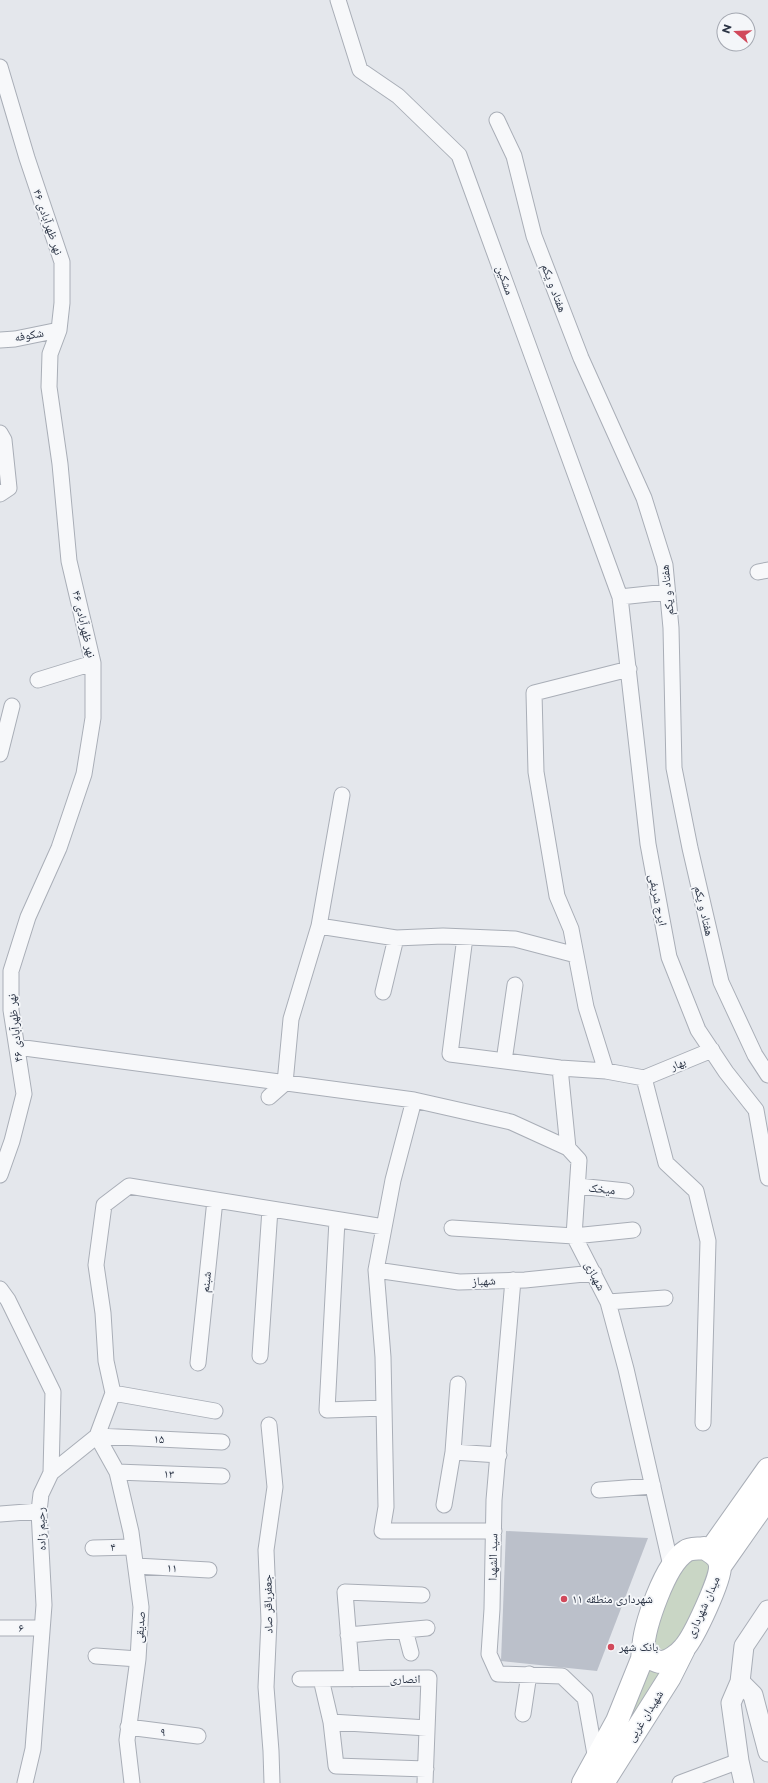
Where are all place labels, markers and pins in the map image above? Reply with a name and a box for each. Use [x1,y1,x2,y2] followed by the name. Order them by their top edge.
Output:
[572,1591,653,1606] place label: شهرداری منطقه ۱۱
[559,1594,569,1604] marker: شهرداری منطقه ۱۱
[618,1639,658,1654] place label: بانک شهر
[606,1642,616,1652] marker: بانک شهر

